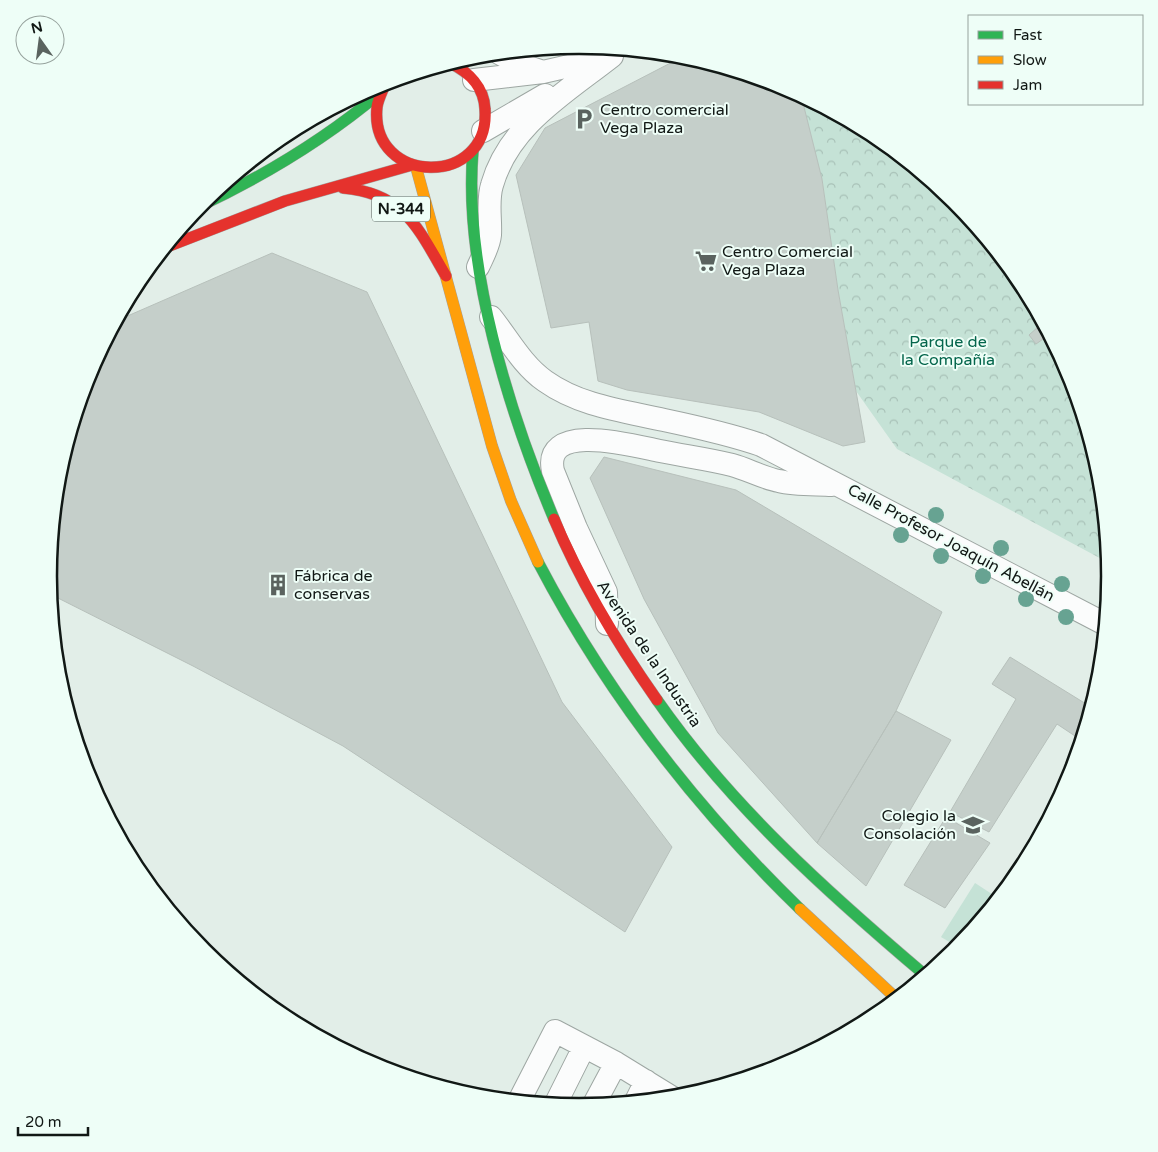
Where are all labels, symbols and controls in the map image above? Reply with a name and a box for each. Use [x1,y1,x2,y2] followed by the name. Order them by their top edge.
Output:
[15,15,65,65] north arrow
[968,15,1143,105] legend
[29,18,44,37] text: N
[1013,26,1043,44] text: Fast
[1013,51,1047,69] text: Slow
[1013,76,1042,94] text: Jam
[600,100,729,138] place label: Centro comercial Vega Plaza
[571,106,597,132] parking icon: Centro comercial Vega Plaza
[372,196,430,222] road number: N-344
[722,242,853,280] place label: Centro Comercial Vega Plaza
[693,248,719,274] supermarket icon: Centro Comercial Vega Plaza
[901,332,995,370] park label: Parque de la Compañía
[844,480,1058,606] street label: Calle Profesor Joaquín Abellán
[294,566,373,604] place label: Fábrica de conservas
[265,572,291,598] building icon: Fábrica de conservas
[592,577,706,731] street label: Avenida de la Industria
[863,806,956,844] place label: Colegio la Consolación
[960,812,986,838] school or university icon: Colegio la Consolación
[18,1104,88,1136] scale bar
[25,1113,62,1131] text: 20 m

